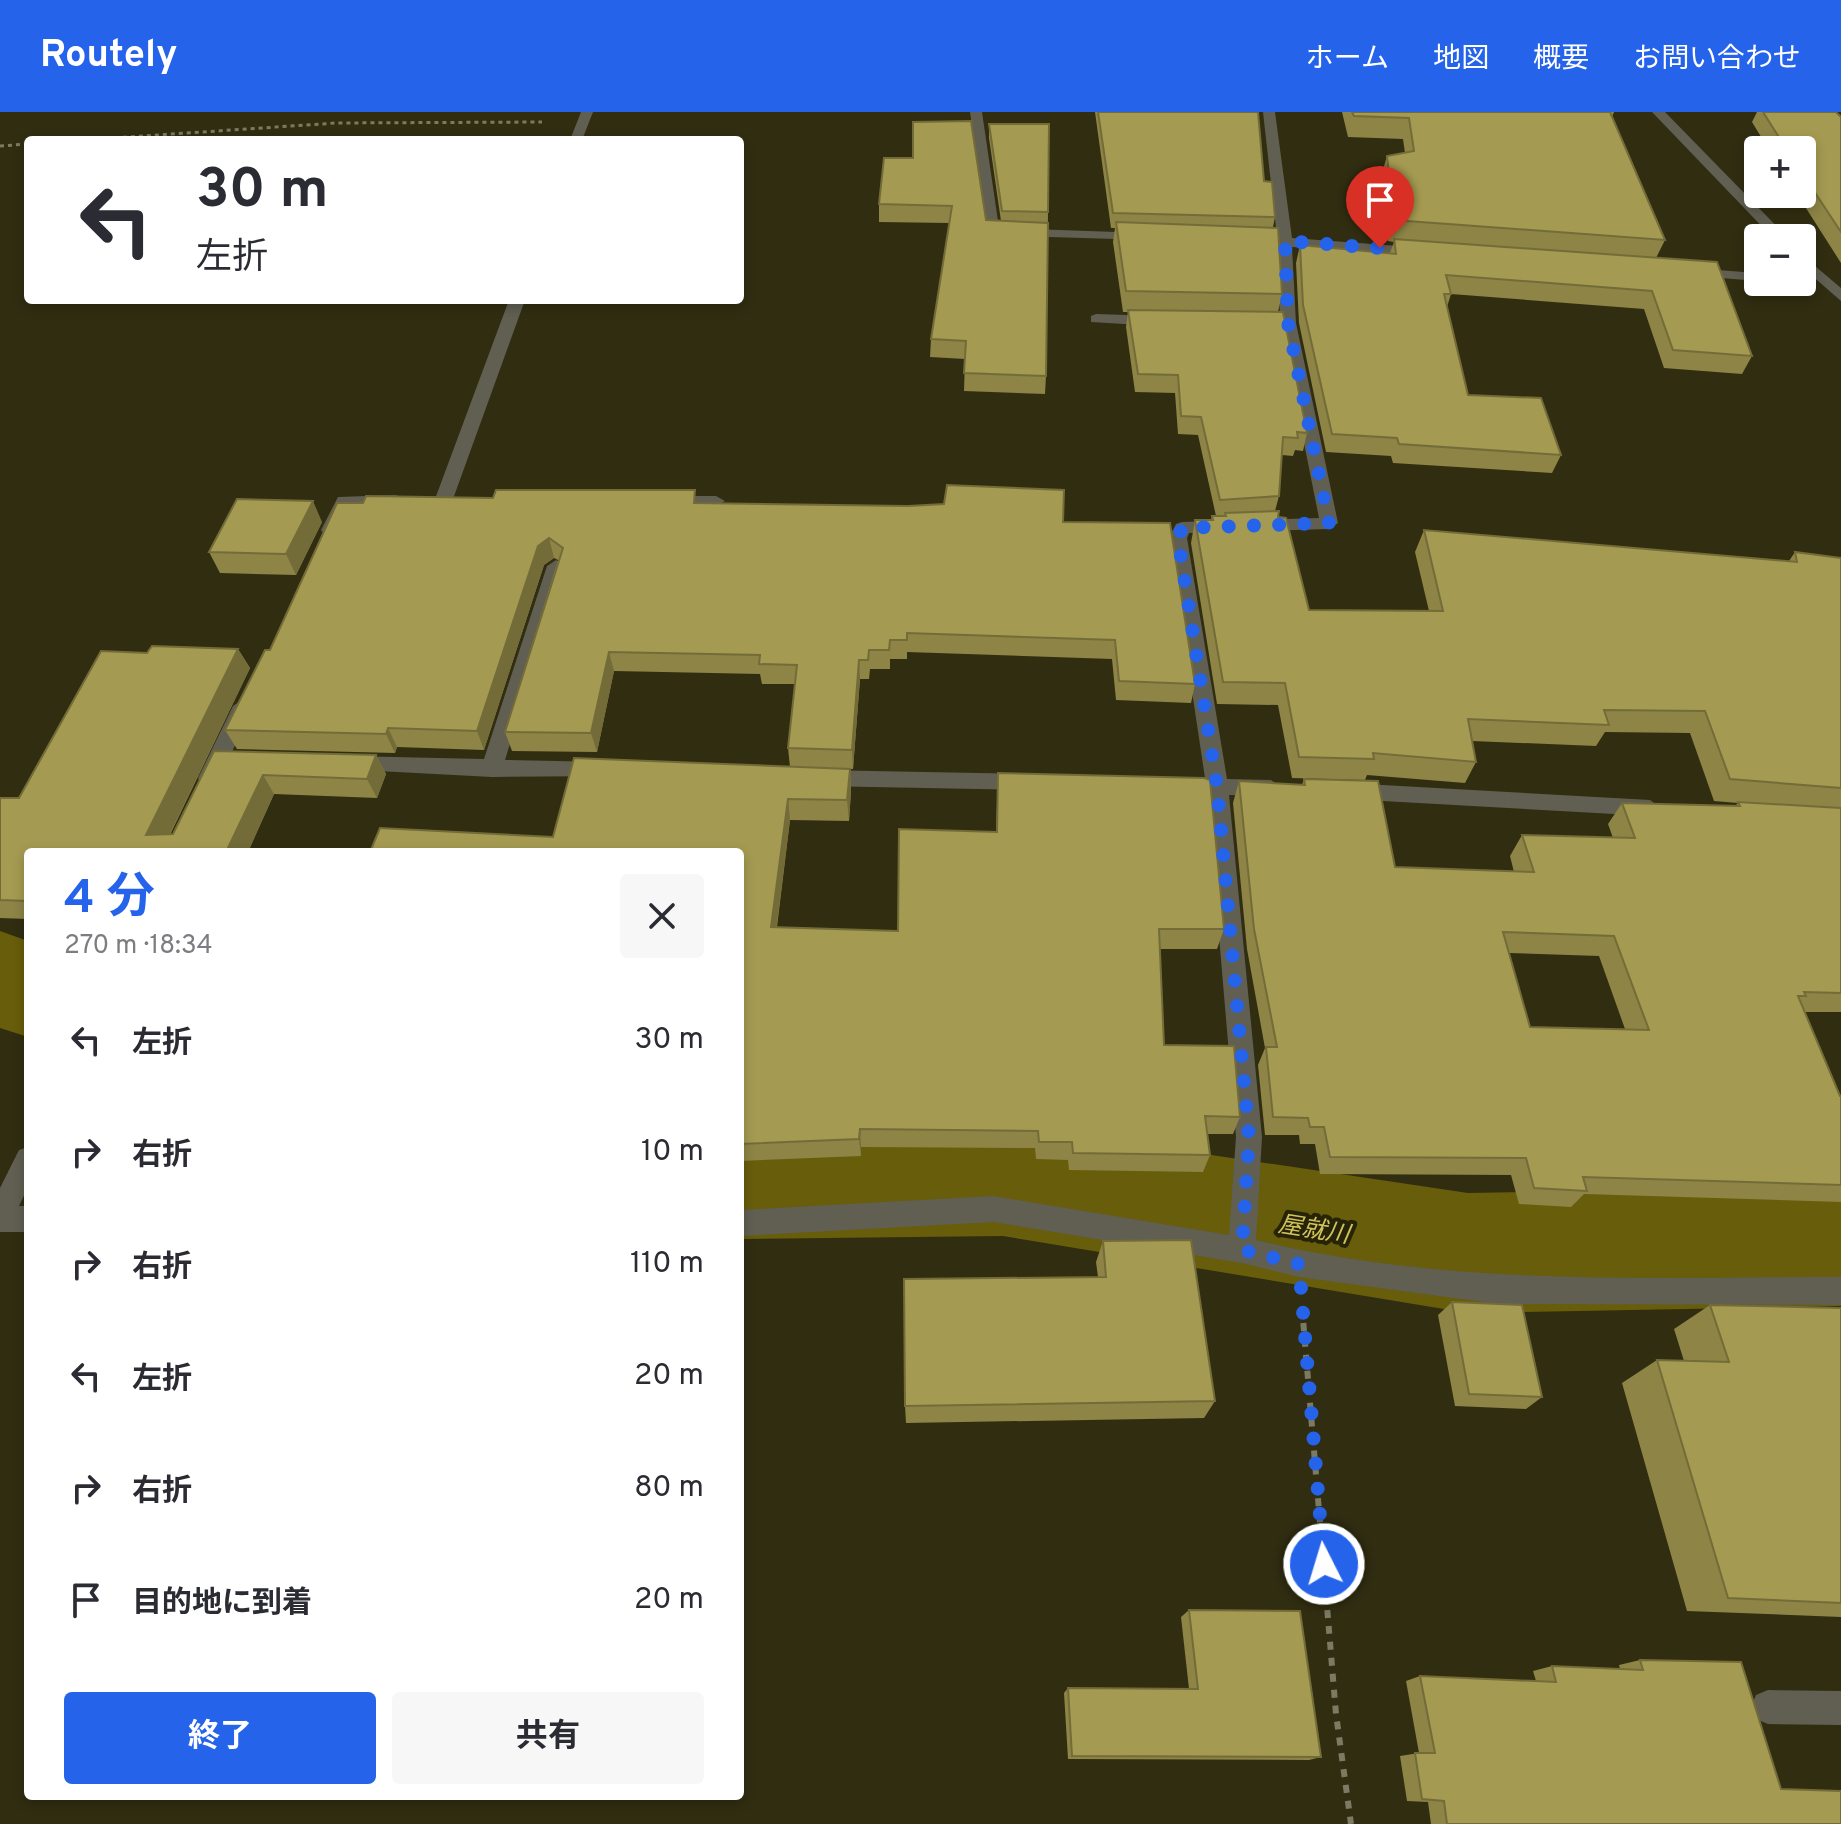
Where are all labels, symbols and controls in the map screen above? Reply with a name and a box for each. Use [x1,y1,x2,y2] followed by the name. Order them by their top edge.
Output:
[40,32,178,81] text: Routely
[1306,42,1389,78] text: ホーム
[1433,42,1489,78] text: 地図
[1533,42,1589,78] text: 概要
[1633,42,1801,78] text: お問い合わせ
[1744,136,1816,296] map controls
[1744,136,1816,208] button: +
[196,157,329,227] text: 30 m
[1346,166,1414,248] pin
[64,168,168,272] icon: left
[1358,178,1402,222] icon: arrive
[1744,224,1816,296] button: −
[196,236,268,282] text: 左折
[64,870,155,930] text: 4 分
[620,874,704,958] button: close
[64,930,213,963] text: 270 m · 18:34
[64,1018,108,1062] icon: left
[635,1022,704,1059] text: 30 m
[132,1026,192,1063] text: 左折
[64,1130,108,1174] icon: right
[641,1134,704,1171] text: 10 m
[132,1138,192,1175] text: 右折
[1276,1211,1355,1252] water label: 屋就川
[64,1242,108,1286] icon: right
[630,1246,704,1283] text: 110 m
[132,1250,192,1287] text: 右折
[64,1354,108,1398] icon: left
[634,1358,704,1395] text: 20 m
[132,1362,192,1399] text: 左折
[64,1466,108,1510] icon: right
[634,1470,704,1507] text: 80 m
[132,1474,192,1511] text: 右折
[1282,1522,1366,1606] position arrow
[64,1578,108,1622] icon: arrive
[634,1582,704,1619] text: 20 m
[132,1586,312,1623] text: 目的地に到着
[64,1692,376,1784] button: 終了
[392,1692,704,1784] button: 共有

